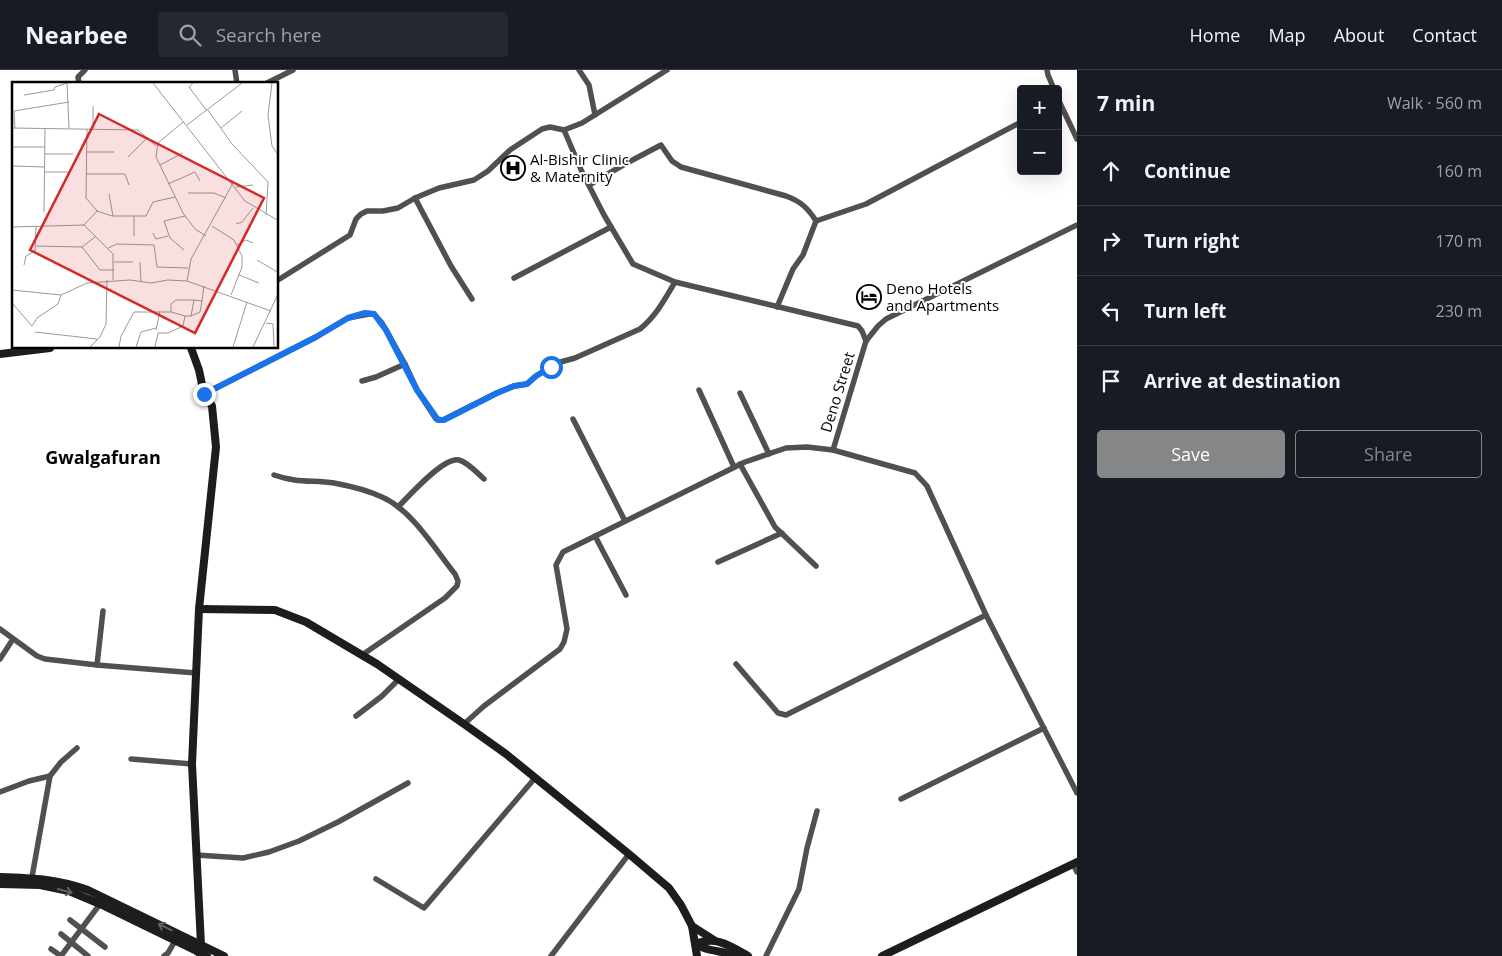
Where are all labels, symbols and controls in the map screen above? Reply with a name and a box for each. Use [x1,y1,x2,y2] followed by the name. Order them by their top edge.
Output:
[158,12,508,57] search box
[25,18,128,51] text: Nearbee
[176,21,204,49] icon: search
[216,22,322,48] text: Search here
[1190,23,1240,47] text: Home
[1268,23,1306,47] text: Map
[1334,23,1384,47] text: About
[1412,23,1477,47] text: Contact
[12,82,279,349] inset map
[1017,85,1062,175] map controls
[1017,85,1062,130] button: +
[1097,89,1155,117] text: 7 min
[1387,92,1482,114] text: Walk · 560 m
[1017,130,1062,175] button: −
[530,149,629,186] place label: Al-Bishir Clinic & Maternity
[500,155,526,181] hospital icon: Al-Bishir Clinic & Maternity
[1097,157,1125,185] icon: ahead
[1144,158,1231,184] text: Continue
[1436,160,1482,182] text: 160 m
[1097,227,1125,255] icon: right
[1144,228,1239,254] text: Turn right
[1436,230,1482,252] text: 170 m
[886,278,999,315] place label: Deno Hotels and Apartments
[856,284,882,310] hotel icon: Deno Hotels and Apartments
[1097,297,1125,325] icon: left
[1144,298,1226,324] text: Turn left
[1436,300,1482,322] text: 230 m
[815,349,859,435] street label: Deno Street
[540,356,563,379] route start
[1097,367,1125,395] icon: arrive
[1144,368,1341,394] text: Arrive at destination
[193,383,216,406] route end
[1097,430,1285,478] button: Save
[1295,430,1482,478] button: Share
[45,445,161,469] district label: Gwalgafuran
[57,887,73,896] one-way arrow
[158,922,173,931] one-way arrow

